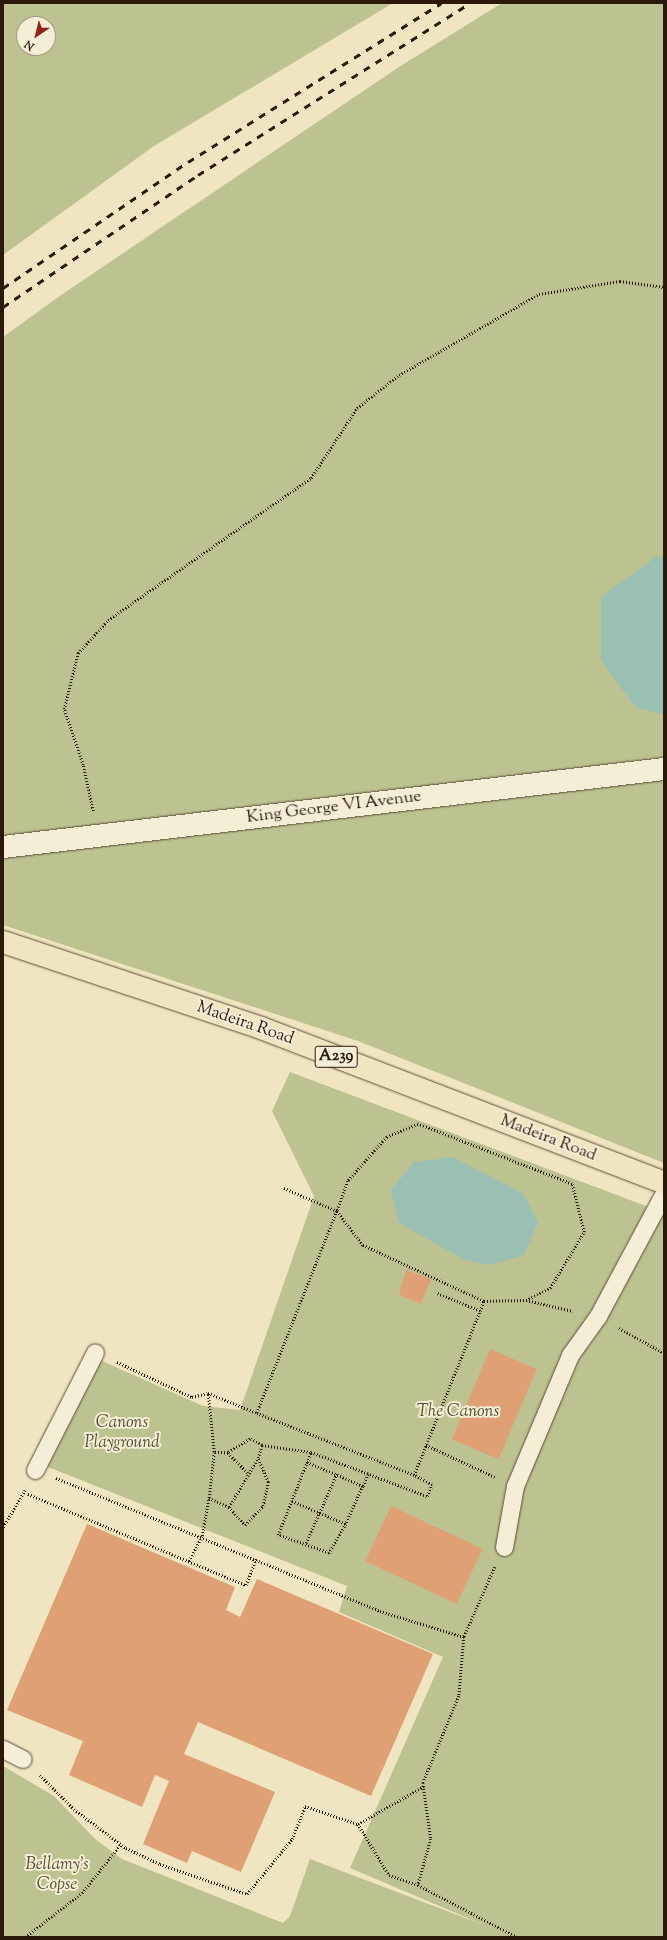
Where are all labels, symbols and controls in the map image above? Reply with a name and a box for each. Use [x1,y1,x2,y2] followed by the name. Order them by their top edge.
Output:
[16,16,56,56] north arrow
[22,36,38,54] text: N
[245,787,423,829] street label: King George VI Avenue
[194,998,296,1050] street label: Madeira Road
[314,1043,358,1071] road number: A239
[497,1111,599,1167] street label: Madeira Road
[417,1403,499,1423] park label: The Canons
[84,1414,160,1454] park label: Canons Playground
[25,1856,89,1896] park label: Bellamy's Copse

